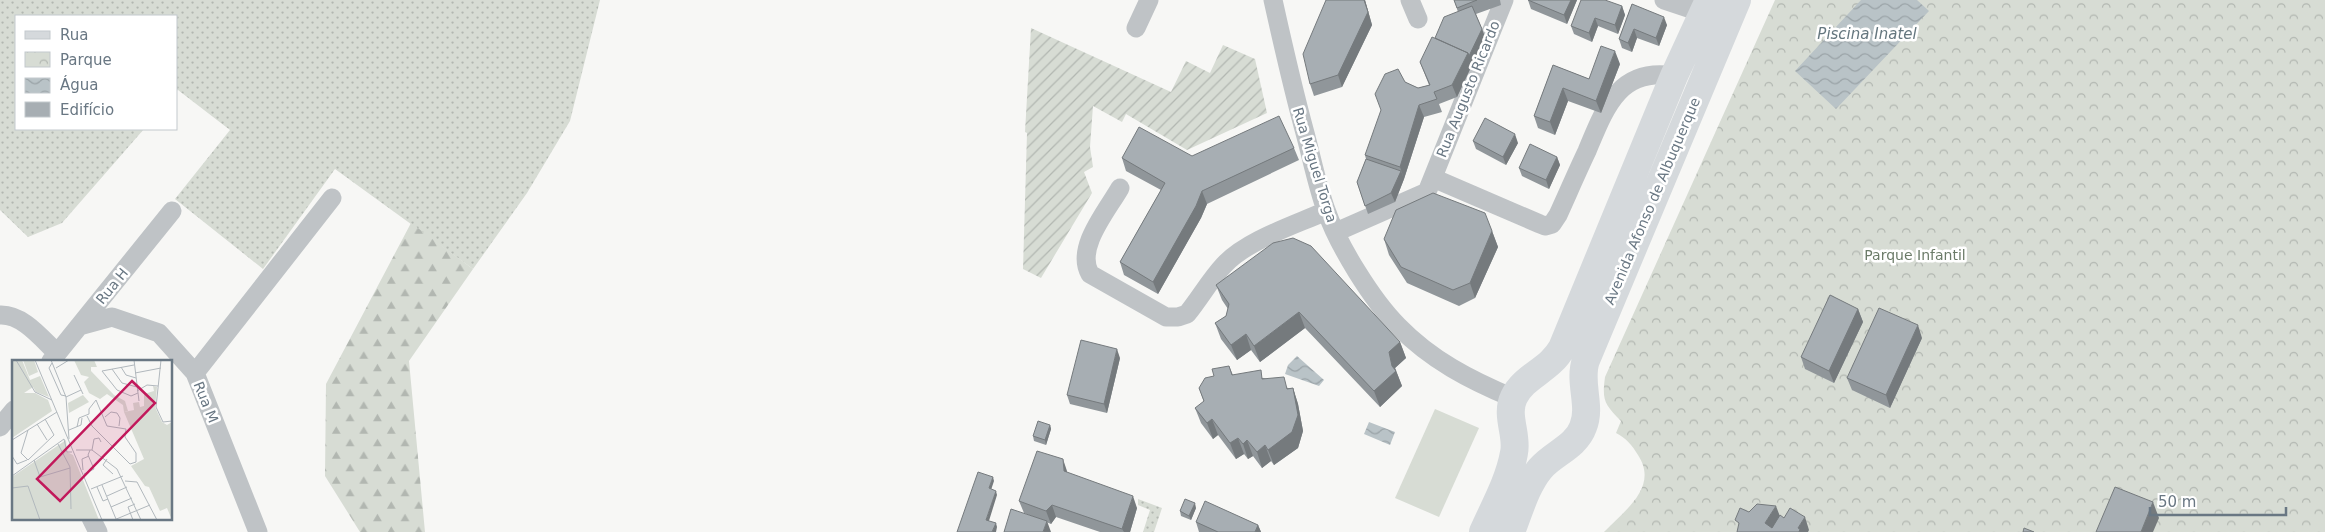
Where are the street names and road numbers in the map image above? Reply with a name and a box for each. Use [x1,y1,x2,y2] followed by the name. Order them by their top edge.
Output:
[1433,18,1503,160] street label: Rua Augusto Ricardo
[1601,95,1703,307] street label: Avenida Afonso de Albuquerque
[1290,106,1340,224] street label: Rua Miguel Torga
[93,265,131,307] street label: Rua H
[191,379,221,425] street label: Rua M

